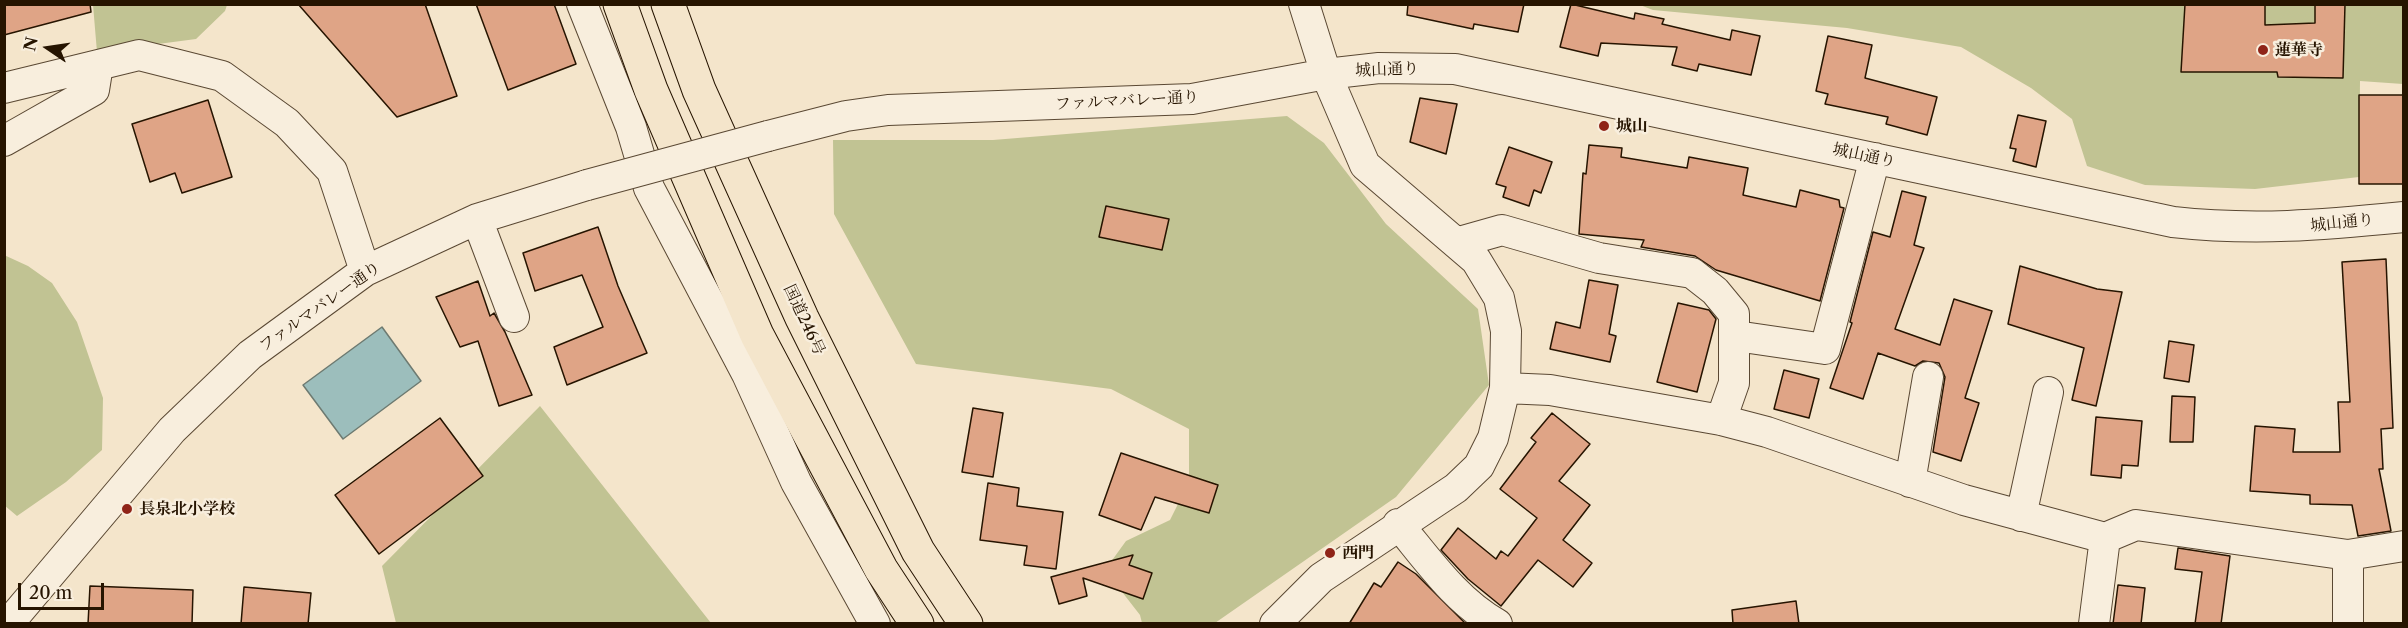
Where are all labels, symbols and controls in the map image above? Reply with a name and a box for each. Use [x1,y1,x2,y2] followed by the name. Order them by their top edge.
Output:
[18,18,78,78] north arrow
[19,35,42,53] text: N
[2275,40,2323,60] place label: 蓮華寺
[2256,43,2270,57] marker: 蓮華寺
[1355,59,1419,81] street label: 城山通り
[1055,88,1199,114] street label: ファルマバレー通り
[1616,116,1648,136] place label: 城山
[1597,119,1611,133] marker: 城山
[1831,140,1897,172] street label: 城山通り
[2309,210,2375,236] street label: 城山通り
[256,258,384,356] street label: ファルマバレー通り
[779,282,829,358] street label: 国道246号
[139,499,235,519] place label: 長泉北小学校
[120,502,134,516] marker: 長泉北小学校
[1342,543,1374,563] place label: 西門
[1323,546,1337,560] marker: 西門
[21,571,106,609] scale bar
[29,582,72,604] text: 20 m

